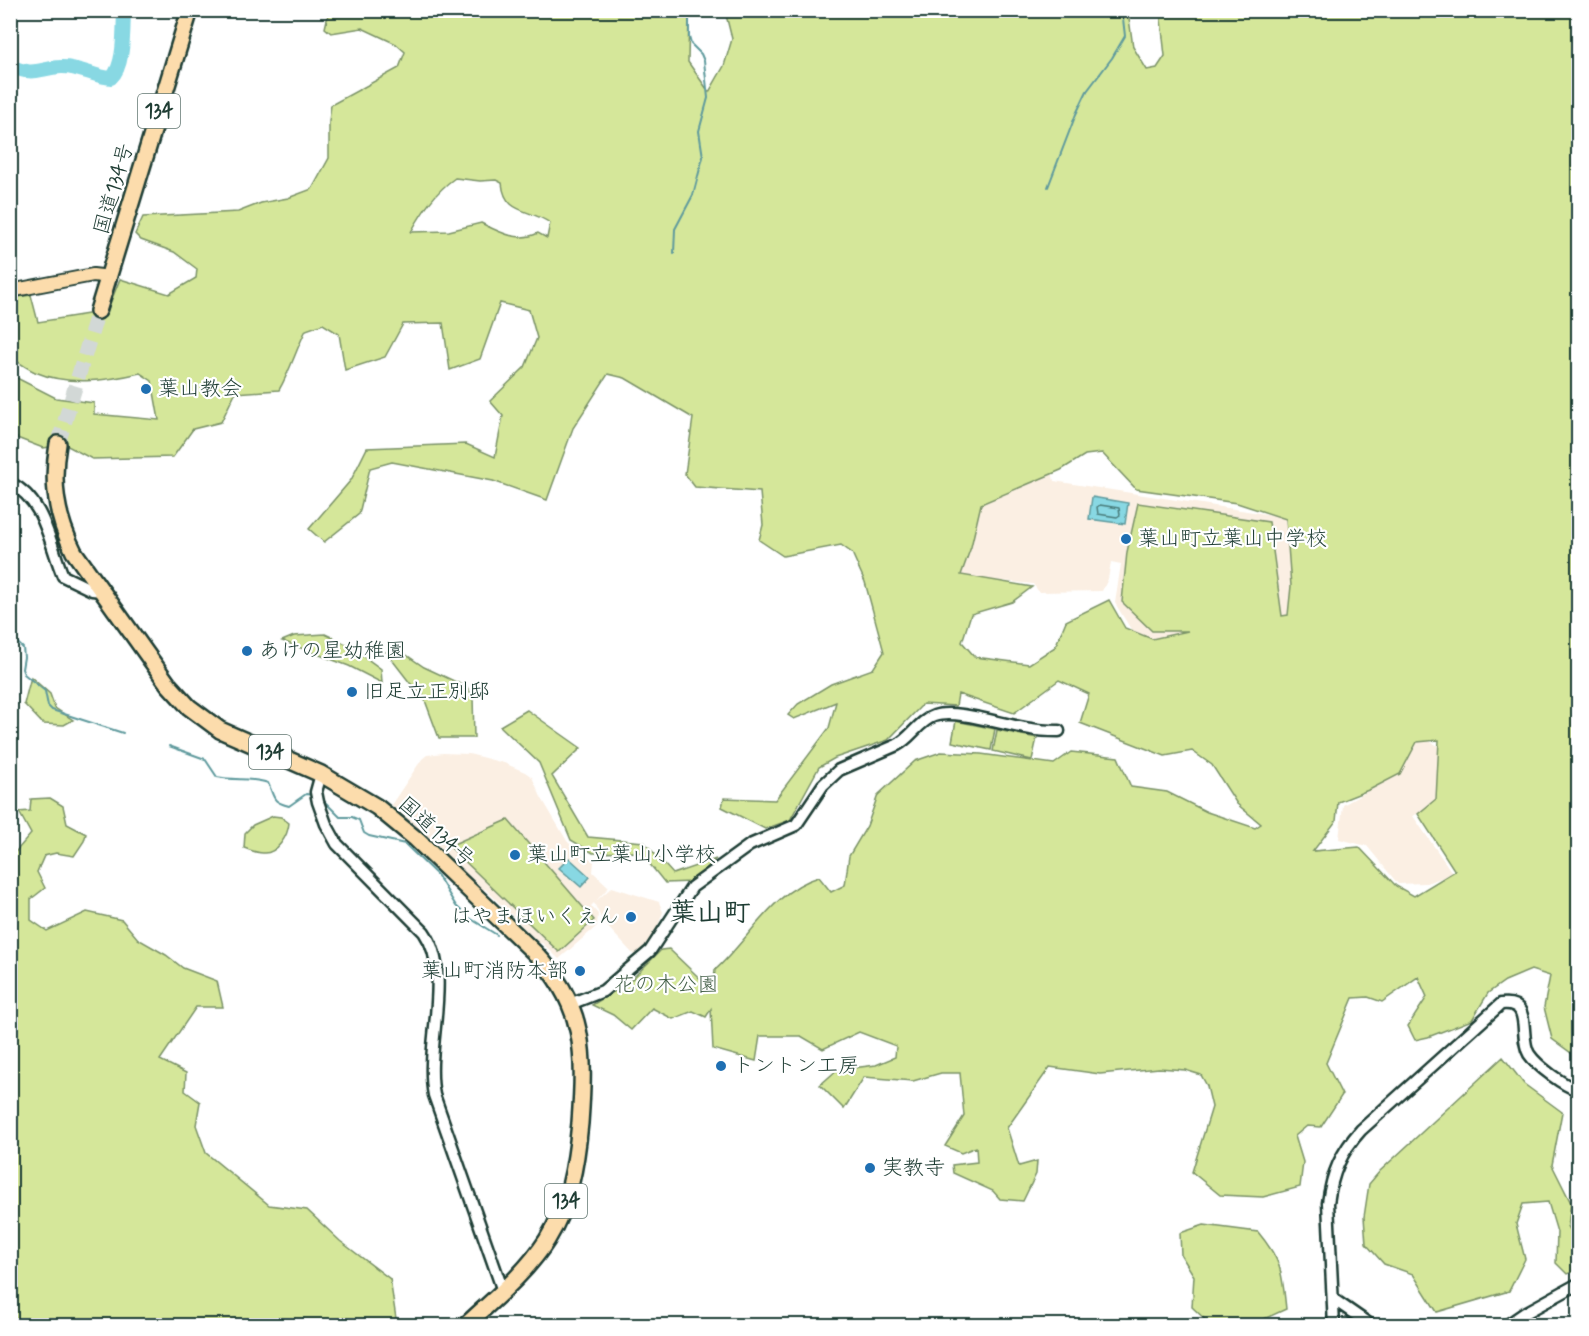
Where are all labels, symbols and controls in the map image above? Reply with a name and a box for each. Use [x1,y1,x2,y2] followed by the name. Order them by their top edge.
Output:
[138,94,180,128] road number: 134
[88,140,140,238] street label: 国道134号
[158,375,242,403] place label: 葉山教会
[139,382,153,396] marker: 葉山教会
[1138,525,1327,553] place label: 葉山町立葉山中学校
[1119,532,1133,546] marker: 葉山町立葉山中学校
[259,637,406,665] place label: あけの星幼稚園
[240,644,254,658] marker: あけの星幼稚園
[364,678,490,706] place label: 旧足立正別邸
[345,685,359,699] marker: 旧足立正別邸
[249,735,291,769] road number: 134
[392,790,480,874] street label: 国道134号
[527,841,716,869] place label: 葉山町立葉山小学校
[508,848,522,862] marker: 葉山町立葉山小学校
[670,896,751,931] district label: 葉山町
[451,903,619,931] place label: はやまほいくえん
[624,910,638,924] marker: はやまほいくえん
[421,957,568,985] place label: 葉山町消防本部
[573,964,587,978] marker: 葉山町消防本部
[614,971,719,999] park label: 花の木公園
[733,1052,859,1080] place label: トントン工房
[714,1059,728,1073] marker: トントン工房
[882,1154,945,1182] place label: 実教寺
[863,1161,877,1175] marker: 実教寺
[545,1184,587,1218] road number: 134

